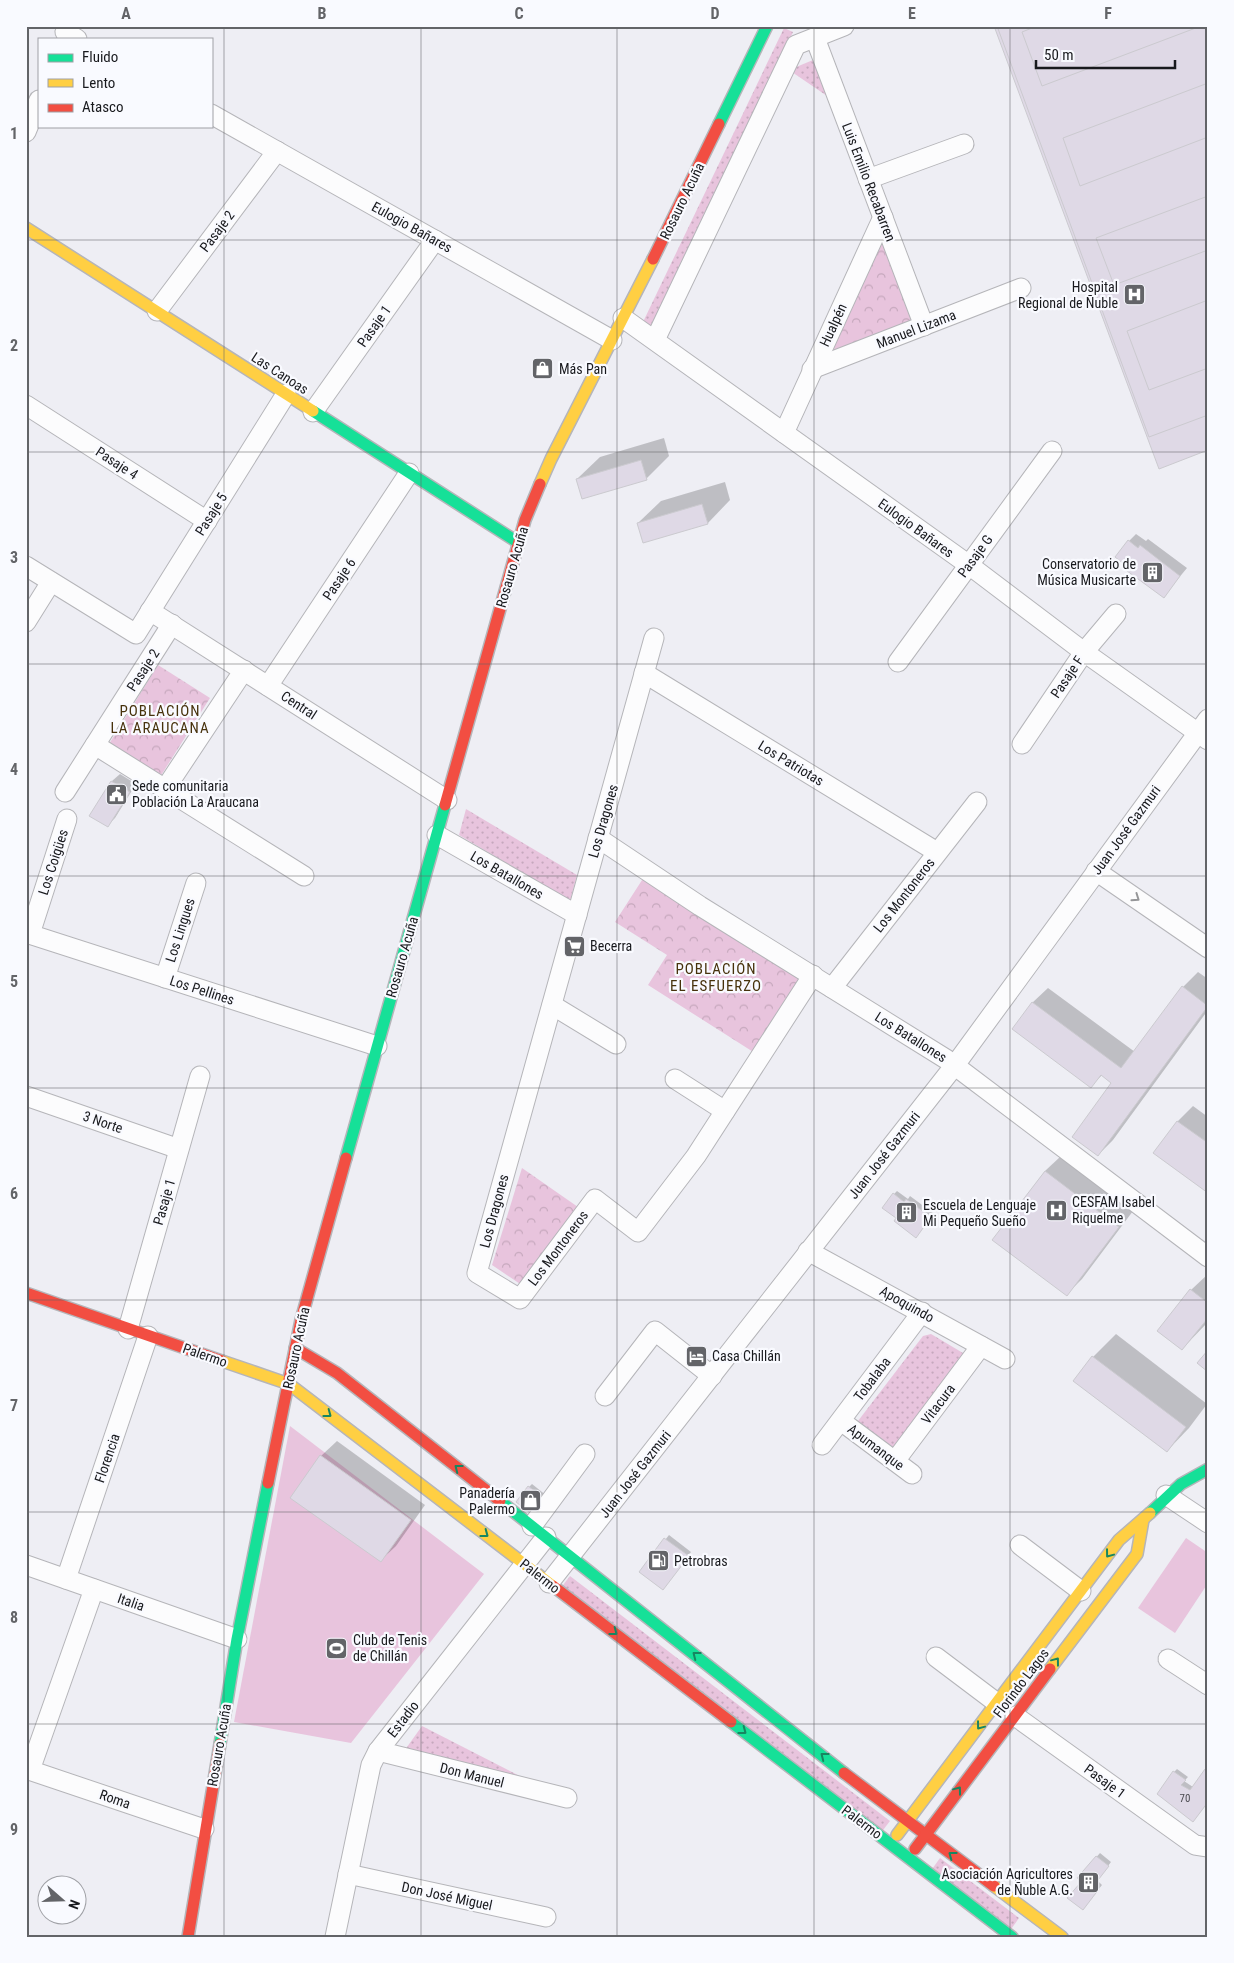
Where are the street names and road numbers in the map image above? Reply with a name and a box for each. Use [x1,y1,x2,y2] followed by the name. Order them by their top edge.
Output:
[839,120,899,244] street label: Luis Emilio Recabarren
[657,160,707,242] street label: Rosauro Acuña
[369,198,455,256] street label: Eulogio Bañares
[196,207,238,255] street label: Pasaje 2
[816,301,850,349] street label: Hualpén
[354,302,394,350] street label: Pasaje 1
[874,307,958,351] street label: Manuel Lizama
[249,349,311,397] street label: Las Canoas
[93,443,141,483] street label: Pasaje 4
[192,490,230,538] street label: Pasaje 5
[875,495,957,561] street label: Eulogio Bañares
[493,525,531,609] street label: Rosauro Acuña
[954,532,996,580] street label: Pasaje G
[319,555,359,603] street label: Pasaje 6
[123,646,163,694] street label: Pasaje 2
[1047,653,1087,701] street label: Pasaje F
[278,688,320,722] street label: Central
[755,737,827,789] street label: Los Patriotas
[585,782,621,860] street label: Los Dragones
[1088,782,1164,878] street label: Juan José Gazmuri
[35,827,71,897] street label: Los Coigües
[468,848,546,902] street label: Los Batallones
[870,855,938,935] street label: Los Montoneros
[162,896,198,964] street label: Los Lingues
[383,915,421,999] street label: Rosauro Acuña
[168,972,236,1008] street label: Los Pellines
[872,1009,950,1065] street label: Los Batallones
[81,1108,125,1136] street label: 3 Norte
[845,1108,923,1202] street label: Juan José Gazmuri
[476,1172,512,1250] street label: Los Dragones
[150,1177,178,1227] street label: Pasaje 1
[525,1207,591,1289] street label: Los Montoneros
[877,1283,937,1325] street label: Apoquindo
[279,1306,313,1390] street label: Rosauro Acuña
[181,1340,229,1370] street label: Palermo
[850,1354,894,1404] street label: Tobalaba
[918,1381,958,1427] street label: Vitacura
[845,1421,908,1474] street label: Apumanque
[596,1427,674,1521] street label: Juan José Gazmuri
[91,1431,123,1485] street label: Florencia
[517,1556,563,1596] street label: Palermo
[115,1590,147,1614] street label: Italia
[990,1645,1052,1721] street label: Florindo Lagos
[384,1698,422,1740] street label: Estadio
[204,1703,234,1787] street label: Rosauro Acuña
[438,1759,506,1791] street label: Don Manuel
[1081,1761,1129,1801] street label: Pasaje 1
[97,1786,133,1812] street label: Roma
[839,1802,885,1842] street label: Palermo
[400,1879,494,1913] street label: Don José Miguel

